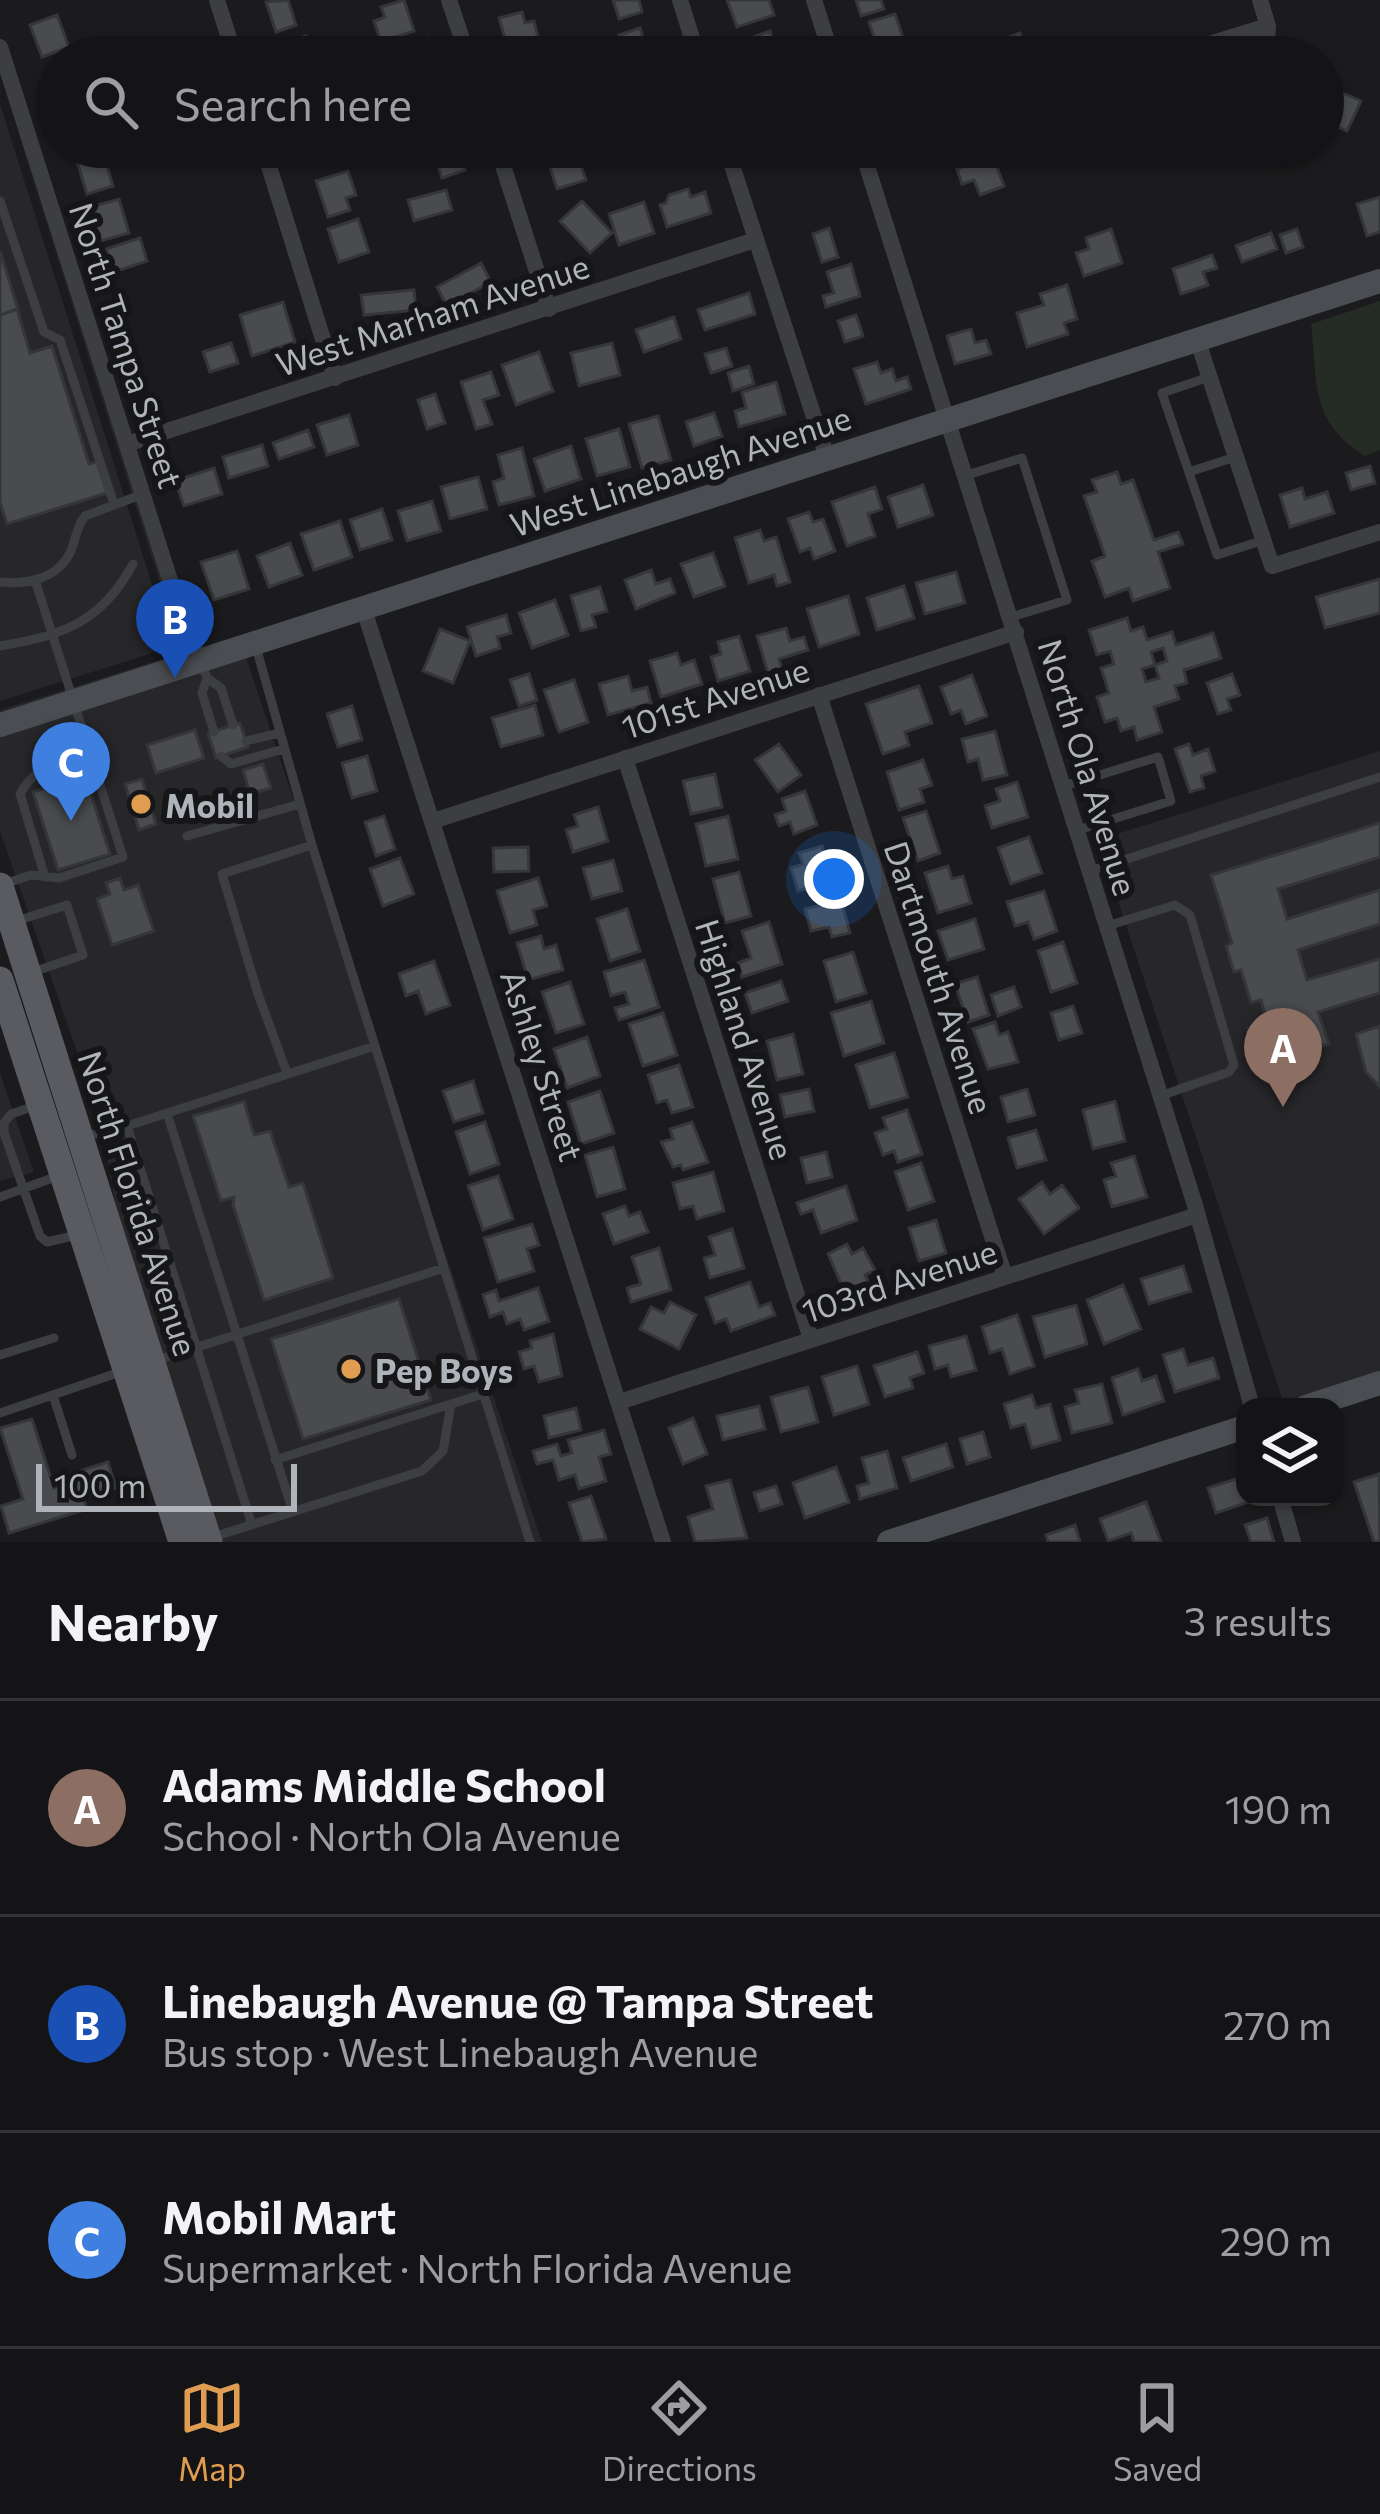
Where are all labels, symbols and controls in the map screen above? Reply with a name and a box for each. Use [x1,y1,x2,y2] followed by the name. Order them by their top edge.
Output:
[36,36,1344,168] search box
[78,69,144,135] icon: search
[174,75,412,130] text: Search here
[62,197,192,493] street label: North Tampa Street
[270,244,594,384] street label: West Marham Avenue
[505,396,855,544] street label: West Linebaugh Avenue
[136,579,214,678] pin: B
[1031,634,1147,900] street label: North Ola Avenue
[616,647,814,747] street label: 101st Avenue
[32,722,110,821] pin: C
[165,784,254,825] place label: Mobil
[128,791,154,817] marker: Mobil
[877,836,1003,1118] street label: Dartmouth Avenue
[804,849,864,909] your location
[688,914,804,1164] street label: Highland Avenue
[493,964,593,1166] street label: Ashley Street
[1244,1008,1322,1107] pin: A
[70,1046,208,1360] street label: North Florida Avenue
[796,1229,1002,1331] street label: 103rd Avenue
[375,1349,513,1390] place label: Pep Boys
[338,1356,364,1382] marker: Pep Boys
[1236,1398,1344,1506] map controls
[1236,1398,1344,1506] button: layers
[36,1458,297,1511] scale bar
[54,1464,146,1505] text: 100 m
[48,1589,218,1652] text: Nearby
[1184,1596,1332,1644] text: 3 results
[162,1756,606,1811] text: Adams Middle School
[73,1784,101,1832] text: A
[1225,1784,1332,1832] text: 190 m
[162,1811,621,1859] text: School · North Ola Avenue
[162,1972,873,2027] text: Linebaugh Avenue @ Tampa Street
[74,2000,100,2048] text: B
[1223,2000,1332,2048] text: 270 m
[162,2027,758,2075] text: Bus stop · West Linebaugh Avenue
[162,2188,396,2243] text: Mobil Mart
[74,2216,100,2264] text: C
[1220,2216,1332,2264] text: 290 m
[162,2243,792,2291] text: Supermarket · North Florida Avenue
[178,2375,246,2488] tab: Map
[602,2375,757,2488] tab: Directions
[1113,2375,1202,2488] tab: Saved

